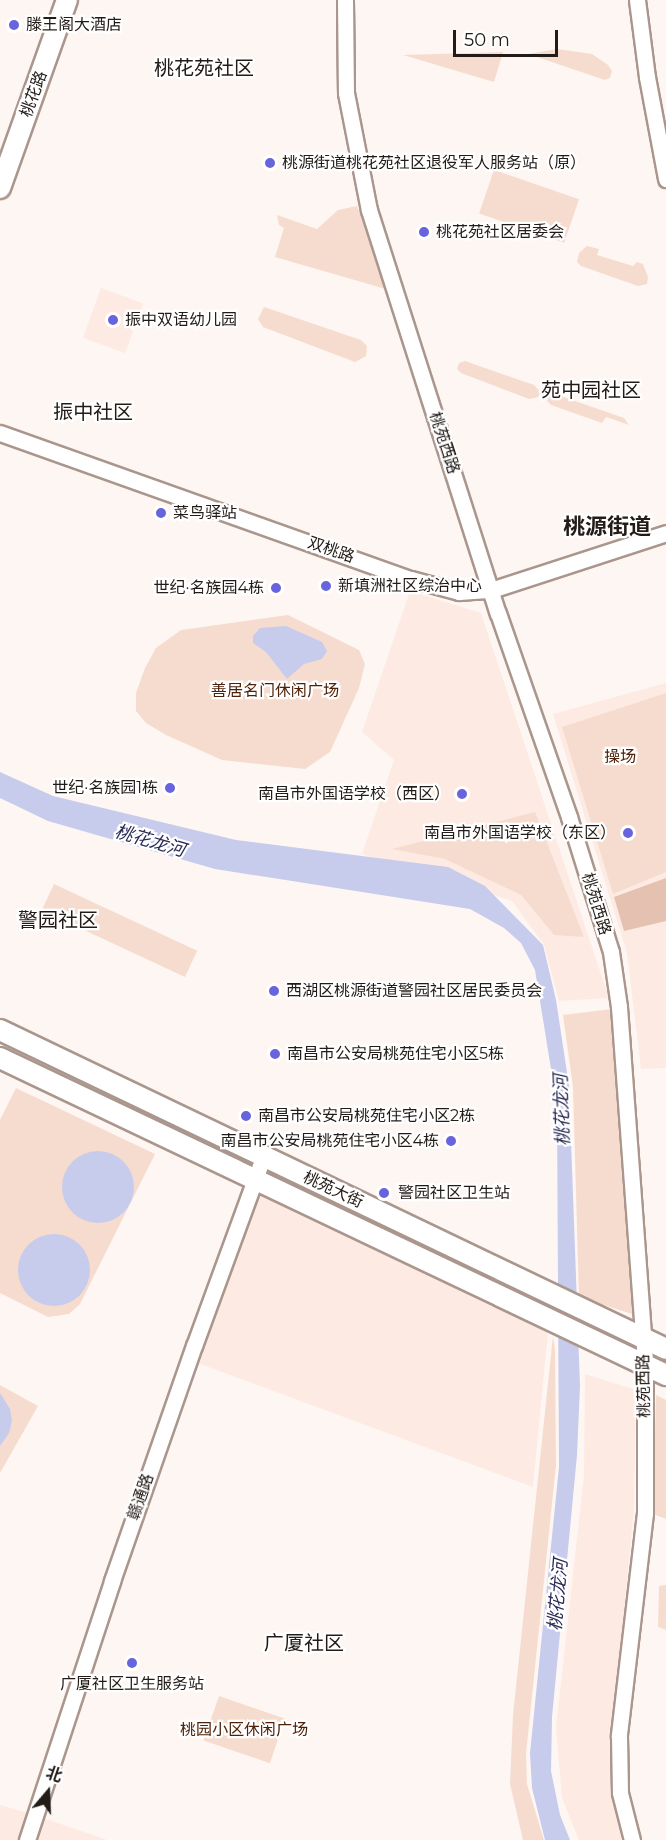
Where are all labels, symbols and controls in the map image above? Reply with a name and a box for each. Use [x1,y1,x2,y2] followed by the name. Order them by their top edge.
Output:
[26,15,122,35] place label: 滕王阁大酒店
[7,18,21,32] marker: 滕王阁大酒店
[456,18,561,56] scale bar
[464,29,510,51] text: 50 m
[154,56,254,80] district label: 桃花苑社区
[17,68,51,120] street label: 桃花路
[282,153,586,173] place label: 桃源街道桃花苑社区退役军人服务站（原）
[263,156,277,170] marker: 桃源街道桃花苑社区退役军人服务站（原）
[436,222,564,242] place label: 桃花苑社区居委会
[417,225,431,239] marker: 桃花苑社区居委会
[125,310,237,330] place label: 振中双语幼儿园
[106,313,120,327] marker: 振中双语幼儿园
[541,378,641,402] district label: 苑中园社区
[53,400,133,424] district label: 振中社区
[425,410,463,476] street label: 桃苑西路
[173,503,237,523] place label: 菜鸟驿站
[154,506,168,520] marker: 菜鸟驿站
[563,514,651,540] district label: 桃源街道
[305,533,357,567] street label: 双桃路
[338,576,482,596] place label: 新填洲社区综治中心
[153,578,264,598] place label: 世纪·名族园4栋
[319,579,333,593] marker: 新填洲社区综治中心
[269,581,283,595] marker: 世纪·名族园4栋
[211,681,339,701] park label: 善居名门休闲广场
[604,747,636,767] park label: 操场
[52,778,158,798] place label: 世纪·名族园1栋
[163,781,177,795] marker: 世纪·名族园1栋
[258,784,450,804] place label: 南昌市外国语学校（西区）
[455,787,469,801] marker: 南昌市外国语学校（西区）
[112,821,188,861] water label: 桃花龙河
[424,823,616,843] place label: 南昌市外国语学校（东区）
[621,826,635,840] marker: 南昌市外国语学校（东区）
[577,871,615,937] street label: 桃苑西路
[18,908,98,932] district label: 警园社区
[286,981,542,1001] place label: 西湖区桃源街道警园社区居民委员会
[267,984,281,998] marker: 西湖区桃源街道警园社区居民委员会
[287,1044,504,1064] place label: 南昌市公安局桃苑住宅小区5栋
[268,1047,282,1061] marker: 南昌市公安局桃苑住宅小区5栋
[550,1074,574,1146] water label: 桃花龙河
[258,1106,475,1126] place label: 南昌市公安局桃苑住宅小区2栋
[239,1109,253,1123] marker: 南昌市公安局桃苑住宅小区2栋
[220,1131,439,1151] place label: 南昌市公安局桃苑住宅小区4栋
[444,1134,458,1148] marker: 南昌市公安局桃苑住宅小区4栋
[300,1168,366,1212] street label: 桃苑大街
[398,1183,510,1203] place label: 警园社区卫生站
[375,1184,393,1202] marker: 警园社区卫生站
[634,1354,654,1418] street label: 桃苑西路
[124,1471,158,1523] street label: 赣通路
[544,1558,572,1632] water label: 桃花龙河
[264,1631,344,1655] district label: 广厦社区
[123,1654,141,1672] marker: 广厦社区卫生服务站
[60,1674,204,1694] place label: 广厦社区卫生服务站
[180,1720,308,1740] park label: 桃园小区休闲广场
[18,1762,78,1822] north arrow
[43,1763,65,1786] text: 北

